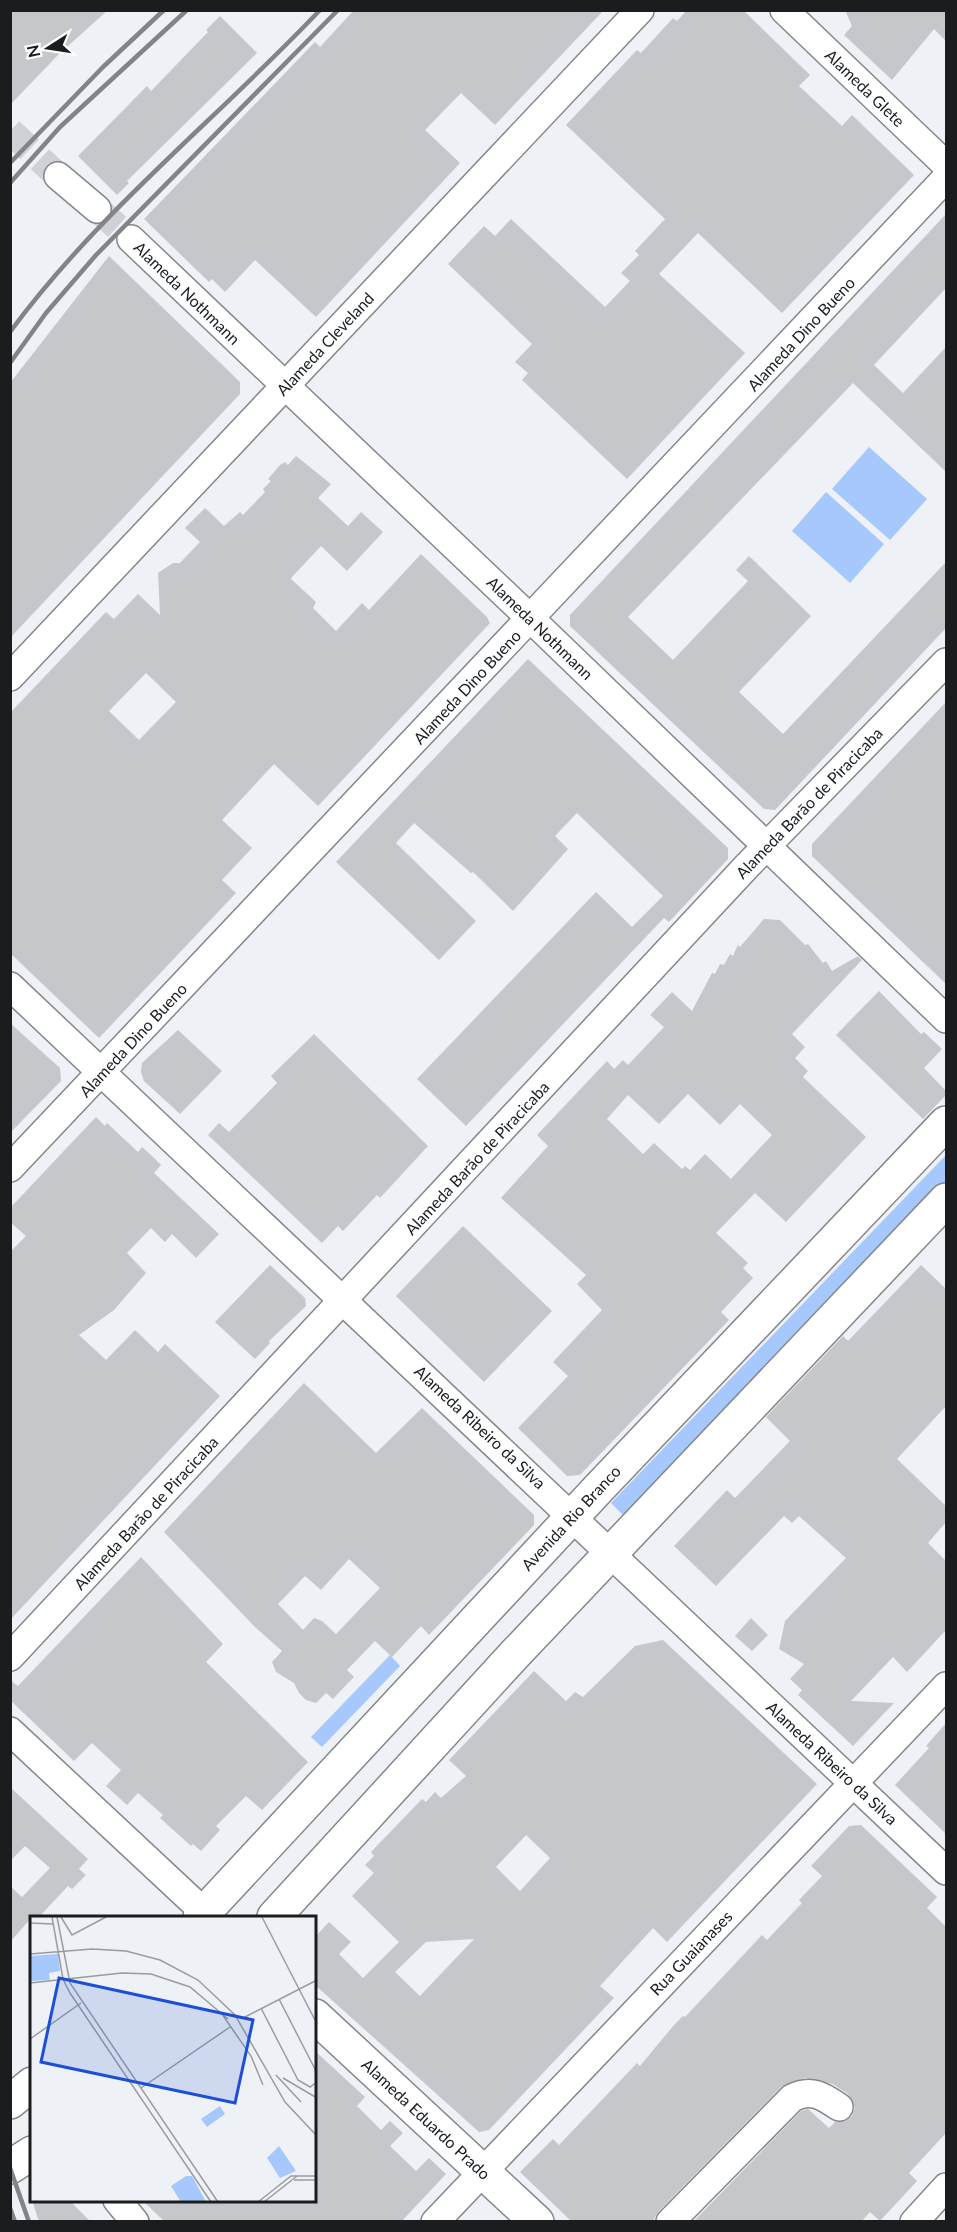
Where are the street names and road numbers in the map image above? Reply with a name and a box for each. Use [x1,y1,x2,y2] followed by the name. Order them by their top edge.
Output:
[822,45,909,130] street label: Alameda Glete
[131,237,244,348] street label: Alameda Nothmann
[743,273,858,394] street label: Alameda Dino Bueno
[272,288,377,399] street label: Alameda Cleveland
[484,572,597,683] street label: Alameda Nothmann
[409,626,524,747] street label: Alameda Dino Bueno
[731,723,886,882] street label: Alameda Barão de Piracicaba
[75,979,190,1100] street label: Alameda Dino Bueno
[401,1077,553,1238] street label: Alameda Barão de Piracicaba
[411,1361,550,1492] street label: Alameda Ribeiro da Silva
[70,1432,222,1593] street label: Alameda Barão de Piracicaba
[517,1461,624,1574] street label: Avenida Rio Branco
[763,1697,902,1828] street label: Alameda Ribeiro da Silva
[646,1906,736,1999] street label: Rua Guaianases
[358,2054,494,2183] street label: Alameda Eduardo Prado

